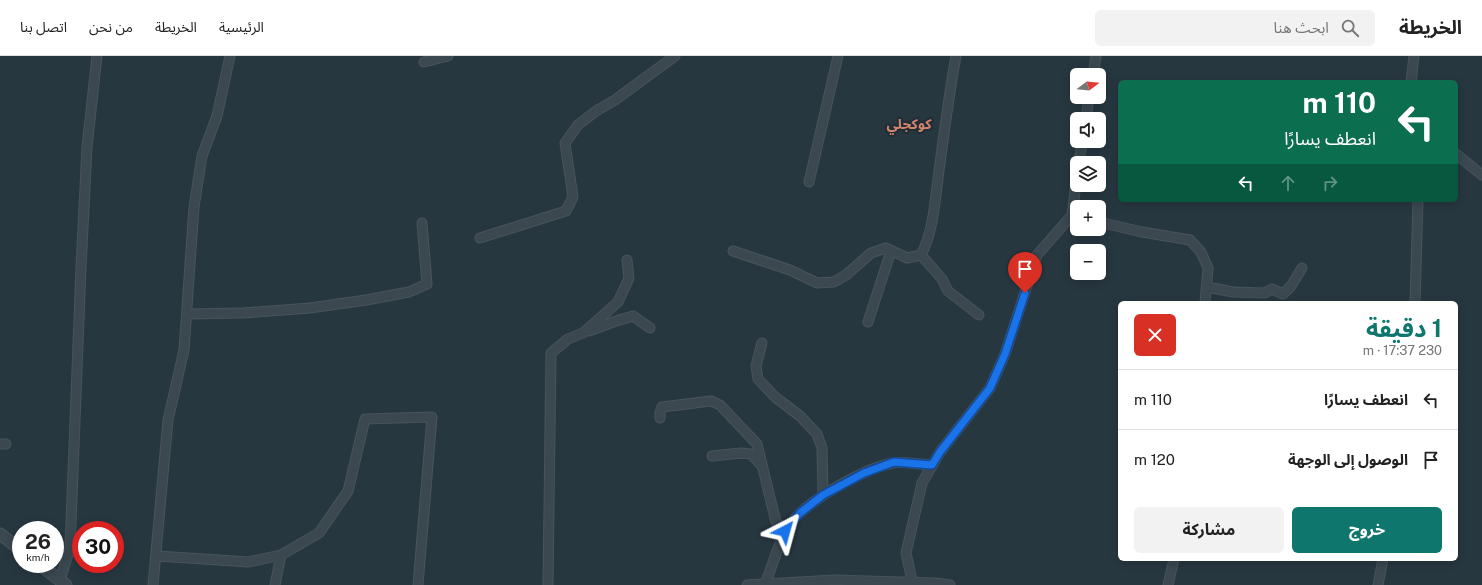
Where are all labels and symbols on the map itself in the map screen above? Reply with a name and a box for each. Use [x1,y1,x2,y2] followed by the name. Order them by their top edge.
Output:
[1070,68,1106,104] north arrow
[886,116,932,135] district label: كوكجلي
[1008,252,1042,293] pin
[764,510,806,552] position arrow
[72,521,124,573] speed limit sign: 30

